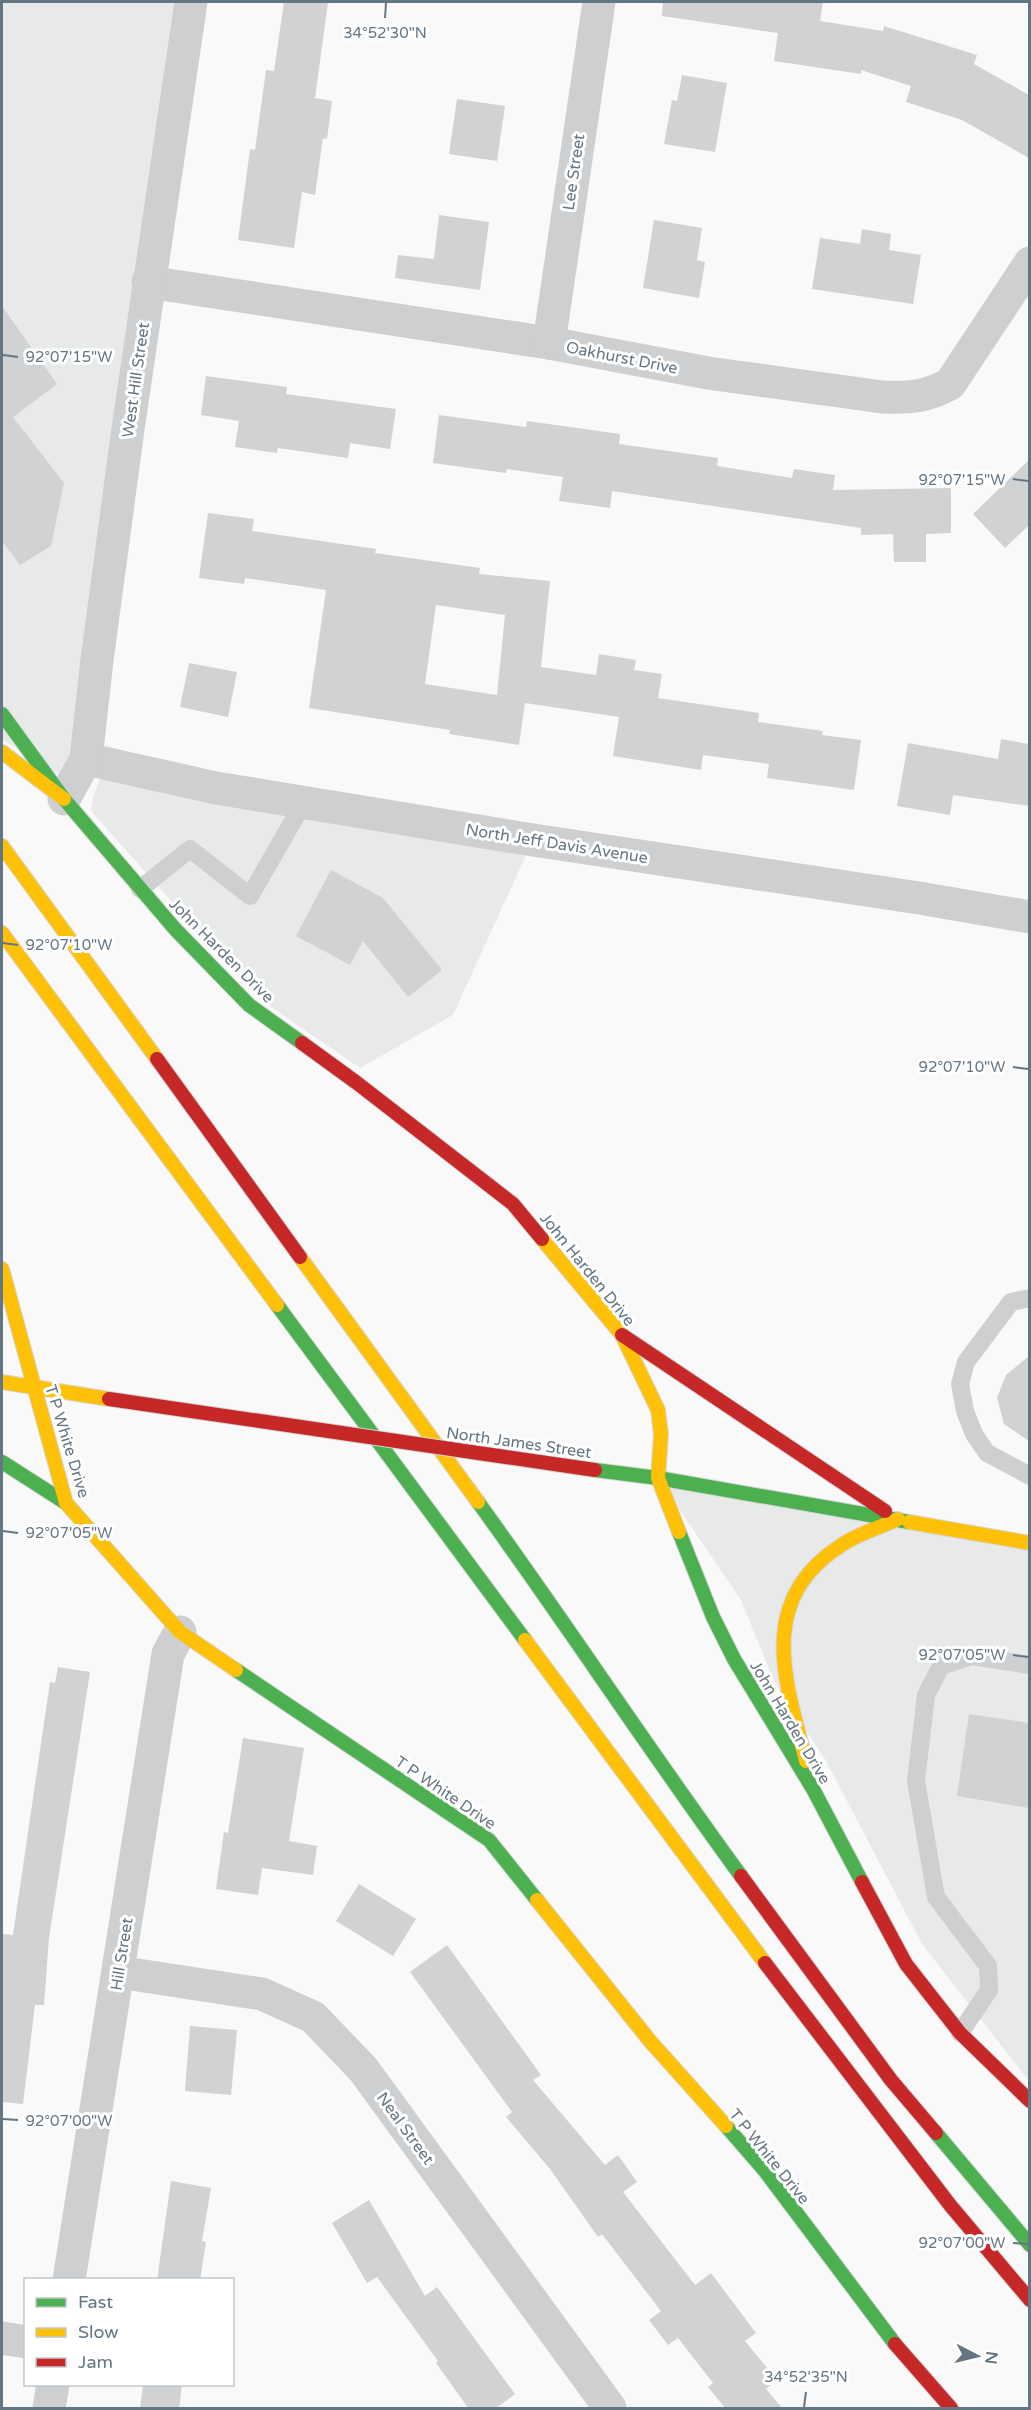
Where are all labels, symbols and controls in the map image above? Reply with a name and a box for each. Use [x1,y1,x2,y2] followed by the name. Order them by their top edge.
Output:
[343,24,427,42] text: 34°52'30"N
[559,133,589,212] street label: Lee Street
[118,321,154,439] street label: West Hill Street
[564,337,679,379] street label: Oakhurst Drive
[26,348,112,366] text: 92°07'15"W
[919,471,1005,489] text: 92°07'15"W
[464,820,649,868] street label: North Jeff Davis Avenue
[165,894,278,1007] street label: John Harden Drive
[26,936,112,954] text: 92°07'10"W
[919,1058,1005,1076] text: 92°07'10"W
[535,1209,639,1330] street label: John Harden Drive
[40,1382,94,1500] street label: T P White Drive
[445,1423,593,1463] street label: North James Street
[26,1524,112,1542] text: 92°07'05"W
[919,1646,1005,1664] text: 92°07'05"W
[745,1657,835,1788] street label: John Harden Drive
[391,1752,500,1834] street label: T P White Drive
[106,1916,138,1992] street label: Hill Street
[372,2089,438,2169] street label: Neal Street
[725,2105,814,2209] street label: T P White Drive
[26,2112,112,2130] text: 92°07'00"W
[919,2234,1005,2252] text: 92°07'00"W
[24,2278,234,2386] legend
[78,2291,113,2313] text: Fast
[78,2321,119,2343] text: Slow
[947,2326,1007,2386] north arrow
[980,2350,1002,2365] text: N
[78,2351,113,2373] text: Jam
[764,2368,848,2386] text: 34°52'35"N

